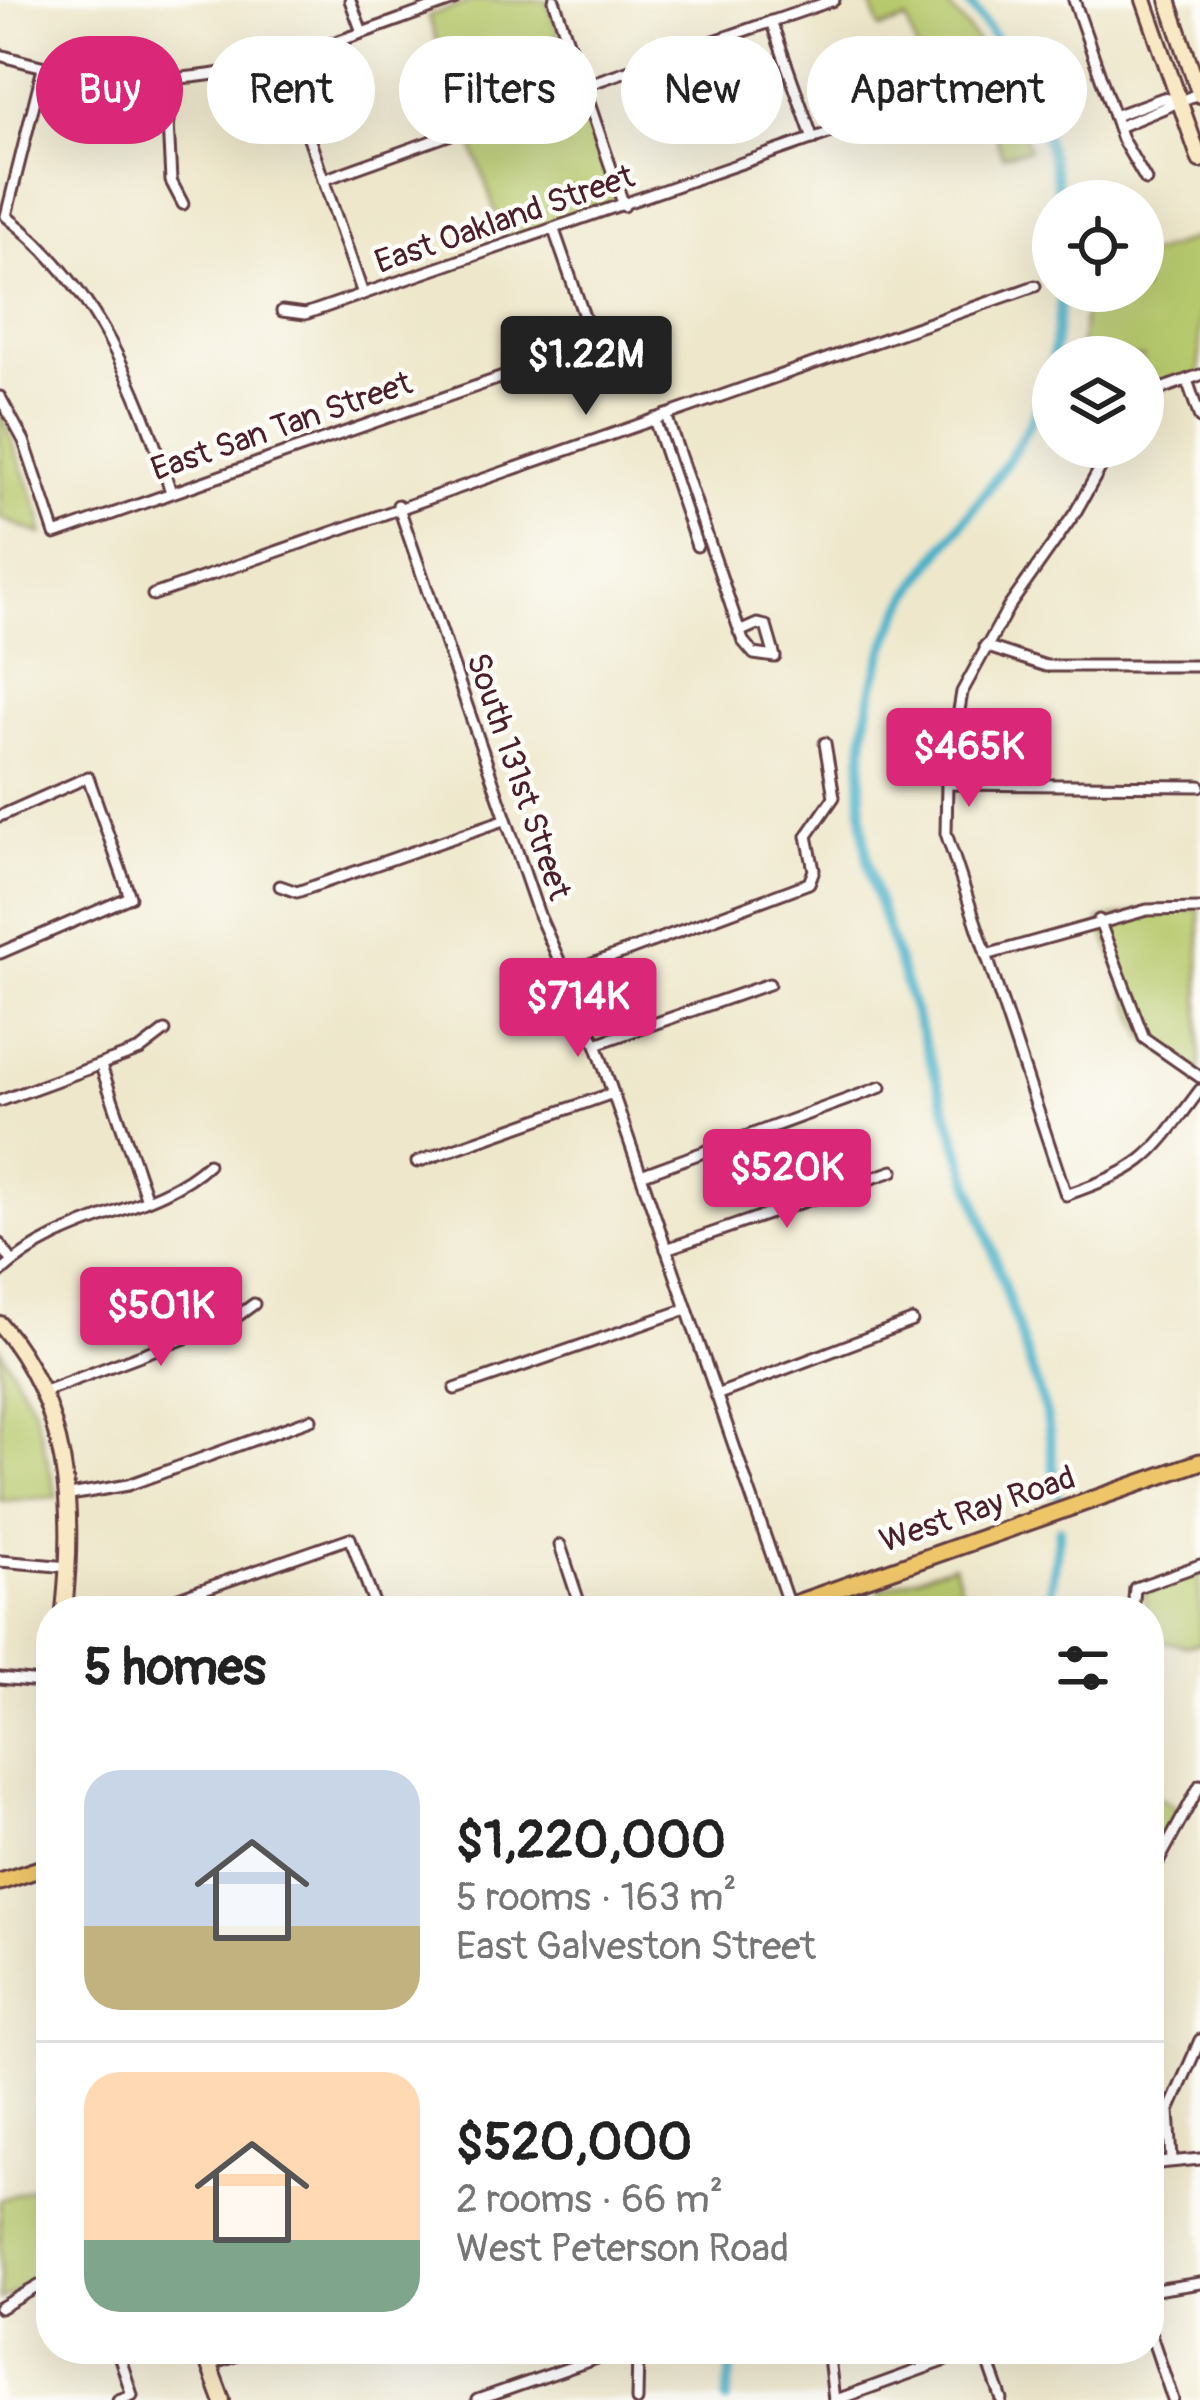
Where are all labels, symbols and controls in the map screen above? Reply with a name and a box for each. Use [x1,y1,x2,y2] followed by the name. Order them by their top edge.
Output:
[36,36,183,144] chip: Buy
[207,36,375,144] chip: Rent
[399,36,597,144] chip: Filters
[621,36,783,144] chip: New
[807,36,1087,144] chip: Apartment
[369,156,640,283] street label: East Oakland Street
[1032,180,1164,468] map controls
[1032,180,1164,312] button: locate
[488,316,684,418] pin: $1.22M
[528,330,644,379] text: $1.22M
[1032,336,1164,468] button: layers
[146,362,418,490] street label: East San Tan Street
[457,648,580,906] street label: South 131st Street
[885,708,1053,810] pin: $465K
[913,722,1025,771] text: $465K
[494,958,662,1060] pin: $714K
[526,972,630,1021] text: $714K
[703,1129,871,1231] pin: $520K
[730,1143,844,1192] text: $520K
[77,1267,245,1369] pin: $501K
[107,1281,215,1330] text: $501K
[875,1457,1080,1562] street label: West Ray Road
[1050,1635,1116,1701] icon: filters
[84,1636,266,1700] text: 5 homes
[456,1809,726,1873] text: $1,220,000
[180,1818,324,1962] icon: home
[456,1873,737,1922] text: 5 rooms · 163 m²
[456,1922,816,1971] text: East Galveston Street
[456,2111,692,2175] text: $520,000
[180,2120,324,2264] icon: home
[456,2175,723,2224] text: 2 rooms · 66 m²
[456,2224,789,2273] text: West Peterson Road

